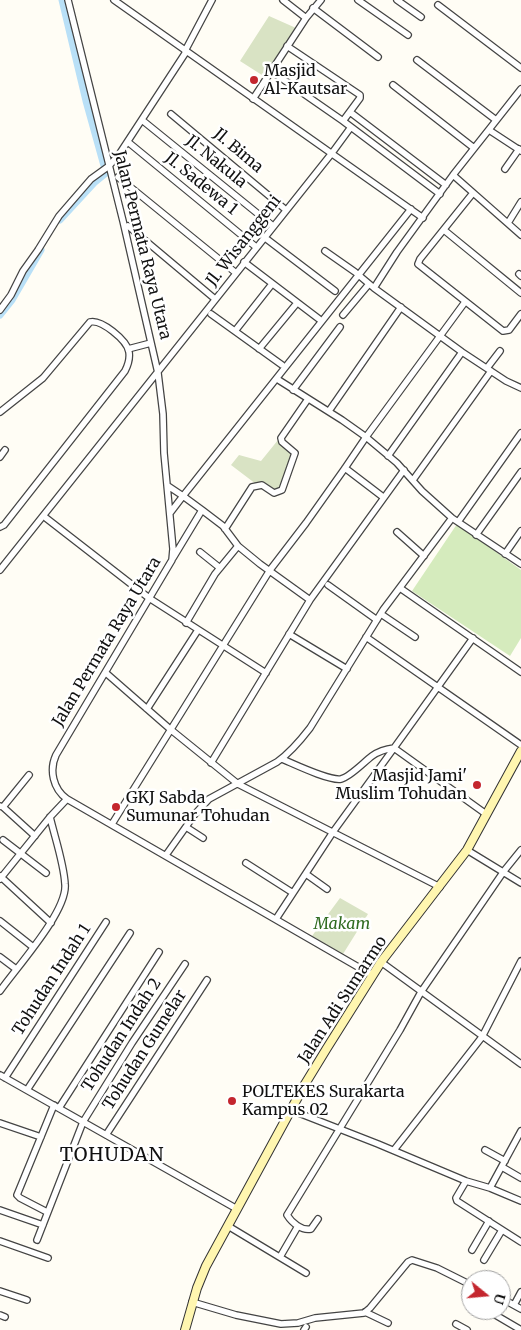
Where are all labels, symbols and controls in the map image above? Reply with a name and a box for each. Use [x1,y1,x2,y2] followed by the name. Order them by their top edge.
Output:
[264,61,347,99] place label: Masjid Al-Kautsar
[248,74,260,86] marker: Masjid Al-Kautsar
[209,125,267,177] street label: Jl. Bima
[182,132,250,192] street label: Jl. Nakula
[109,149,175,341] street label: Jalan Permata Raya Utara
[161,149,241,219] street label: Jl. Sadewa 1
[203,192,285,290] street label: Jl. Wisanggeni
[49,554,165,730] street label: Jalan Permata Raya Utara
[335,766,467,804] place label: Masjid Jami' Muslim Tohudan
[471,779,483,791] marker: Masjid Jami' Muslim Tohudan
[126,788,270,826] place label: GKJ Sabda Sumunar Tohudan
[110,801,122,813] marker: GKJ Sabda Sumunar Tohudan
[314,914,370,934] park label: Makam
[9,921,95,1039] street label: Tohudan Indah 1
[295,933,391,1067] street label: Jalan Adi Sumarmo
[78,975,166,1095] street label: Tohudan Indah 2
[99,986,191,1114] street label: Tohudan Gumelar
[242,1082,404,1120] place label: POLTEKES Surakarta Kampus 02
[226,1095,238,1107] marker: POLTEKES Surakarta Kampus 02
[59,1145,165,1167] district label: TOHUDAN
[461,1270,511,1320] north arrow
[489,1291,510,1307] text: U

